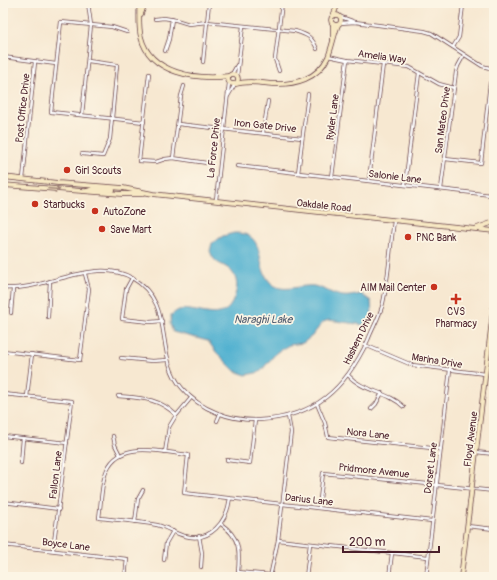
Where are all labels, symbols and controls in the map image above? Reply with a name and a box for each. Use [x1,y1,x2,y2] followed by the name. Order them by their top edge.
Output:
[357,48,407,66] street label: Amelia Way
[13,73,33,143] street label: Post Office Drive
[433,86,453,154] street label: San Mateo Drive
[324,93,342,141] street label: Ryder Lane
[205,117,223,179] street label: La Force Drive
[233,117,297,135] street label: Iron Gate Drive
[62,165,72,175] marker: Girl Scouts
[75,165,122,177] place label: Girl Scouts
[368,168,422,186] street label: Salonie Lane
[47,185,60,192] one-way arrow
[296,197,352,215] street label: Oakdale Road
[30,199,40,209] marker: Starbucks
[43,199,85,211] place label: Starbucks
[90,206,100,216] marker: AutoZone
[103,206,146,218] place label: AutoZone
[97,224,107,234] marker: Save Mart
[110,224,152,236] place label: Save Mart
[403,232,413,242] marker: PNC Bank
[416,232,457,244] place label: PNC Bank
[360,282,426,294] place label: AIM Mail Center
[429,282,439,292] marker: AIM Mail Center
[451,294,461,304] marker: CVS Pharmacy
[435,306,477,330] place label: CVS Pharmacy
[341,310,377,367] street label: Hashem Drive
[234,313,294,326] water label: Naraghi Lake
[411,351,463,371] street label: Marina Drive
[462,411,480,468] street label: Floyd Avenue
[346,426,390,442] street label: Nora Lane
[422,442,440,494] street label: Dorset Lane
[47,450,65,500] street label: Fallon Lane
[338,461,410,481] street label: Pridmore Avenue
[284,491,334,509] street label: Darius Lane
[343,528,439,554] scale bar
[349,535,386,550] text: 200 m
[41,536,91,554] street label: Boyce Lane

